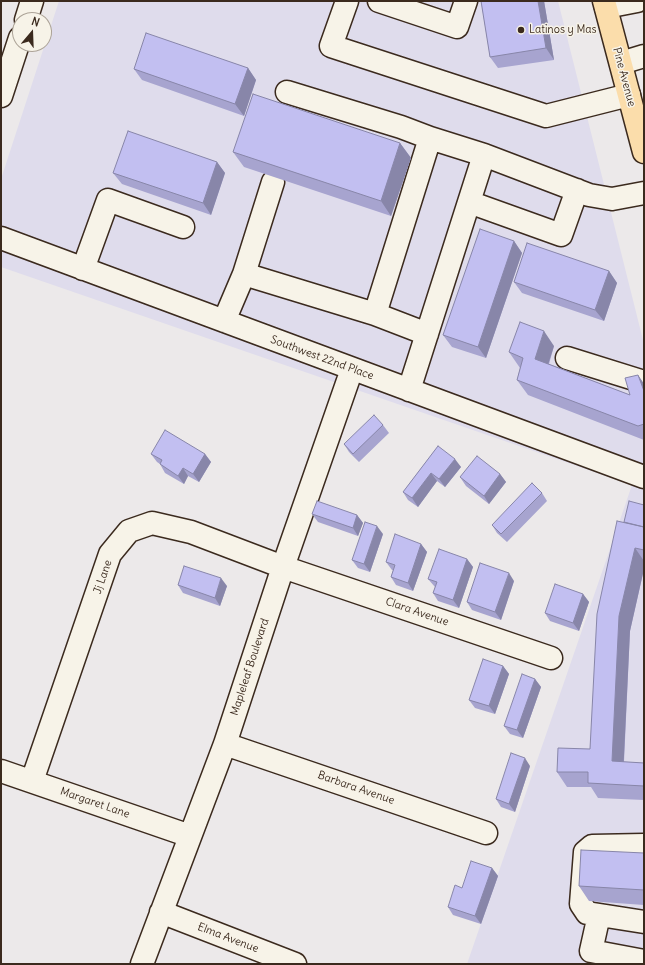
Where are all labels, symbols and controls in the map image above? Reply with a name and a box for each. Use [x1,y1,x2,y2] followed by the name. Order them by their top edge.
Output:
[12,12,52,52] north arrow
[30,14,41,29] text: N
[529,23,597,37] place label: Latinos y Mas
[516,25,526,35] marker: Latinos y Mas
[610,46,638,108] street label: Pine Avenue
[269,333,375,383] street label: Southwest 22nd Place
[91,558,115,596] street label: Jj Lane
[384,595,450,629] street label: Clara Avenue
[228,617,272,717] street label: Mapleleaf Boulevard
[316,769,396,807] street label: Barbara Avenue
[58,785,132,821] street label: Margaret Lane
[196,920,260,956] street label: Elma Avenue

